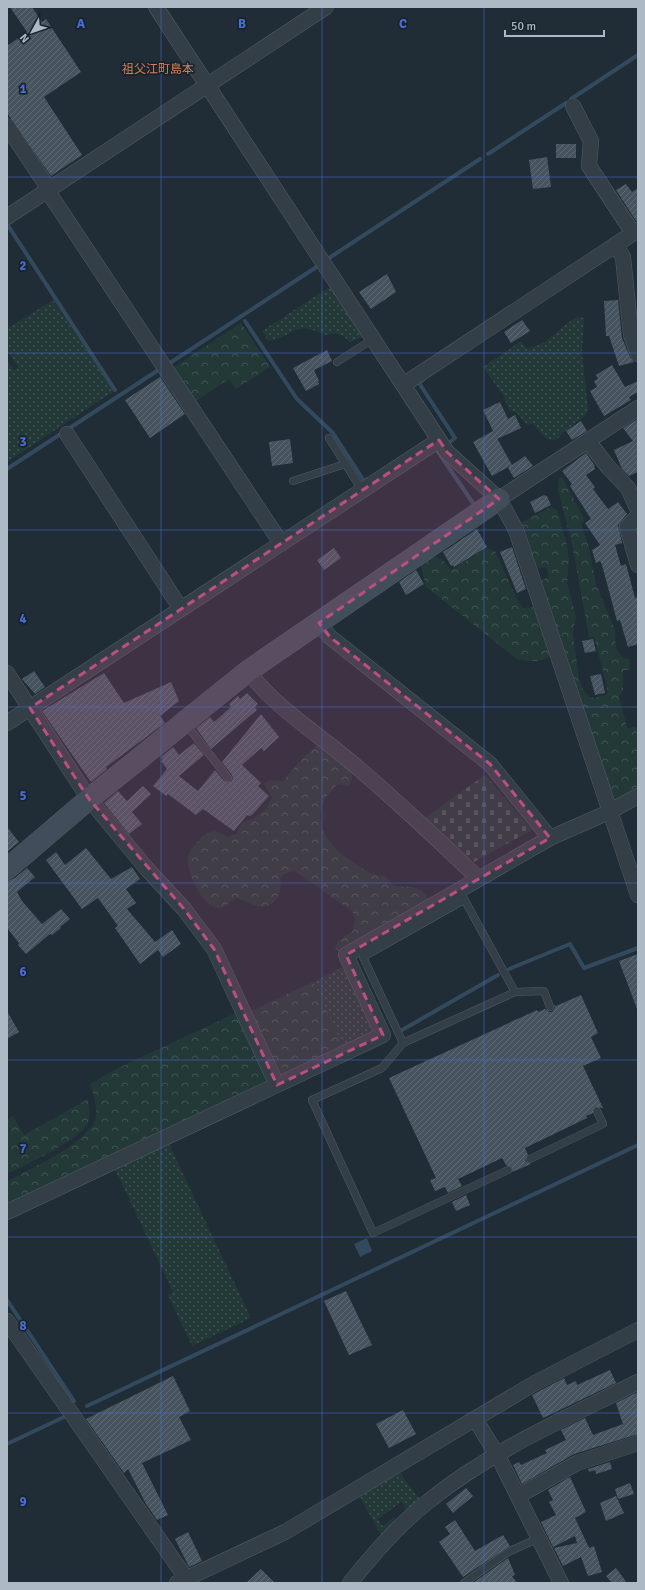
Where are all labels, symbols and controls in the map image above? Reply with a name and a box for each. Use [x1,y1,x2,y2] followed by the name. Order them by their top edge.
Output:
[12,12,52,52] north arrow
[505,12,604,38] scale bar
[77,16,86,32] text: A
[238,16,246,32] text: B
[399,16,407,32] text: C
[511,19,536,34] text: 50 m
[17,31,32,45] text: N
[122,62,194,77] district label: 祖父江町島本
[19,81,27,97] text: 1
[19,258,27,274] text: 2
[19,434,27,450] text: 3
[19,611,27,627] text: 4
[19,788,27,804] text: 5
[19,964,27,980] text: 6
[19,1141,27,1157] text: 7
[19,1318,27,1334] text: 8
[19,1494,27,1510] text: 9

